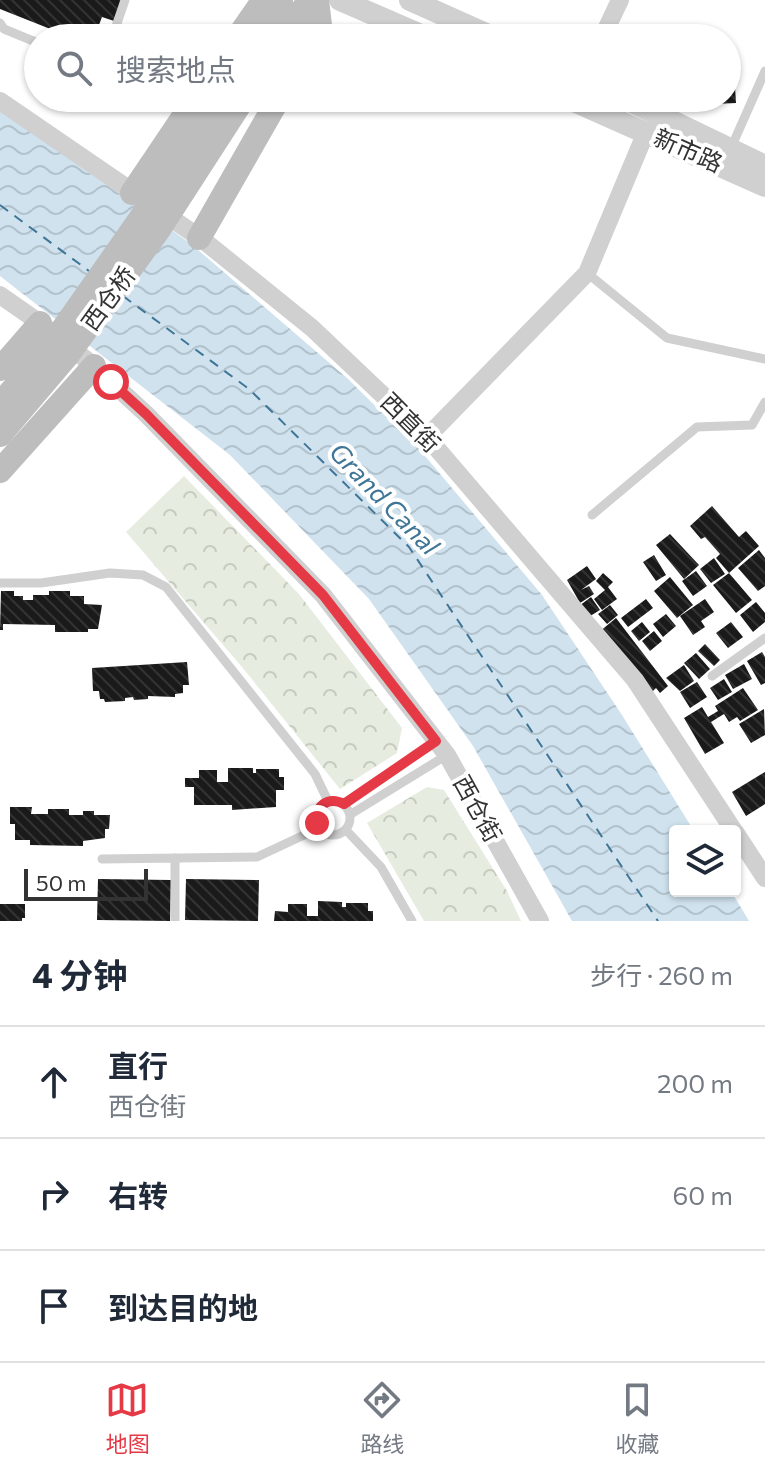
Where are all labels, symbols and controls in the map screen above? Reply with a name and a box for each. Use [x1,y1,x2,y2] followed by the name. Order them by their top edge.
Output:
[24,24,741,112] search box
[52,46,96,90] icon: search
[116,50,236,87] text: 搜索地点
[650,122,727,178] street label: 新市路
[75,260,141,336] street label: 西仓桥
[93,364,129,400] route start
[375,386,447,458] street label: 西直街
[324,435,447,562] water label: Grand Canal
[448,770,508,847] street label: 西仓街
[299,805,335,841] route end
[669,825,741,897] map controls
[669,825,741,897] button: layers
[24,865,148,901] scale bar
[36,869,86,896] text: 50 m
[32,953,127,995] text: 4 分钟
[590,959,733,990] text: 步行 · 260 m
[108,1046,168,1083] text: 直行
[32,1060,76,1104] icon: ahead
[657,1067,733,1098] text: 200 m
[108,1090,186,1121] text: 西仓街
[32,1172,76,1216] icon: right
[108,1176,168,1213] text: 右转
[673,1179,733,1210] text: 60 m
[32,1284,76,1328] icon: arrive
[108,1288,258,1325] text: 到达目的地
[105,1378,150,1458] tab: 地图
[360,1378,405,1458] tab: 路线
[615,1378,660,1458] tab: 收藏

